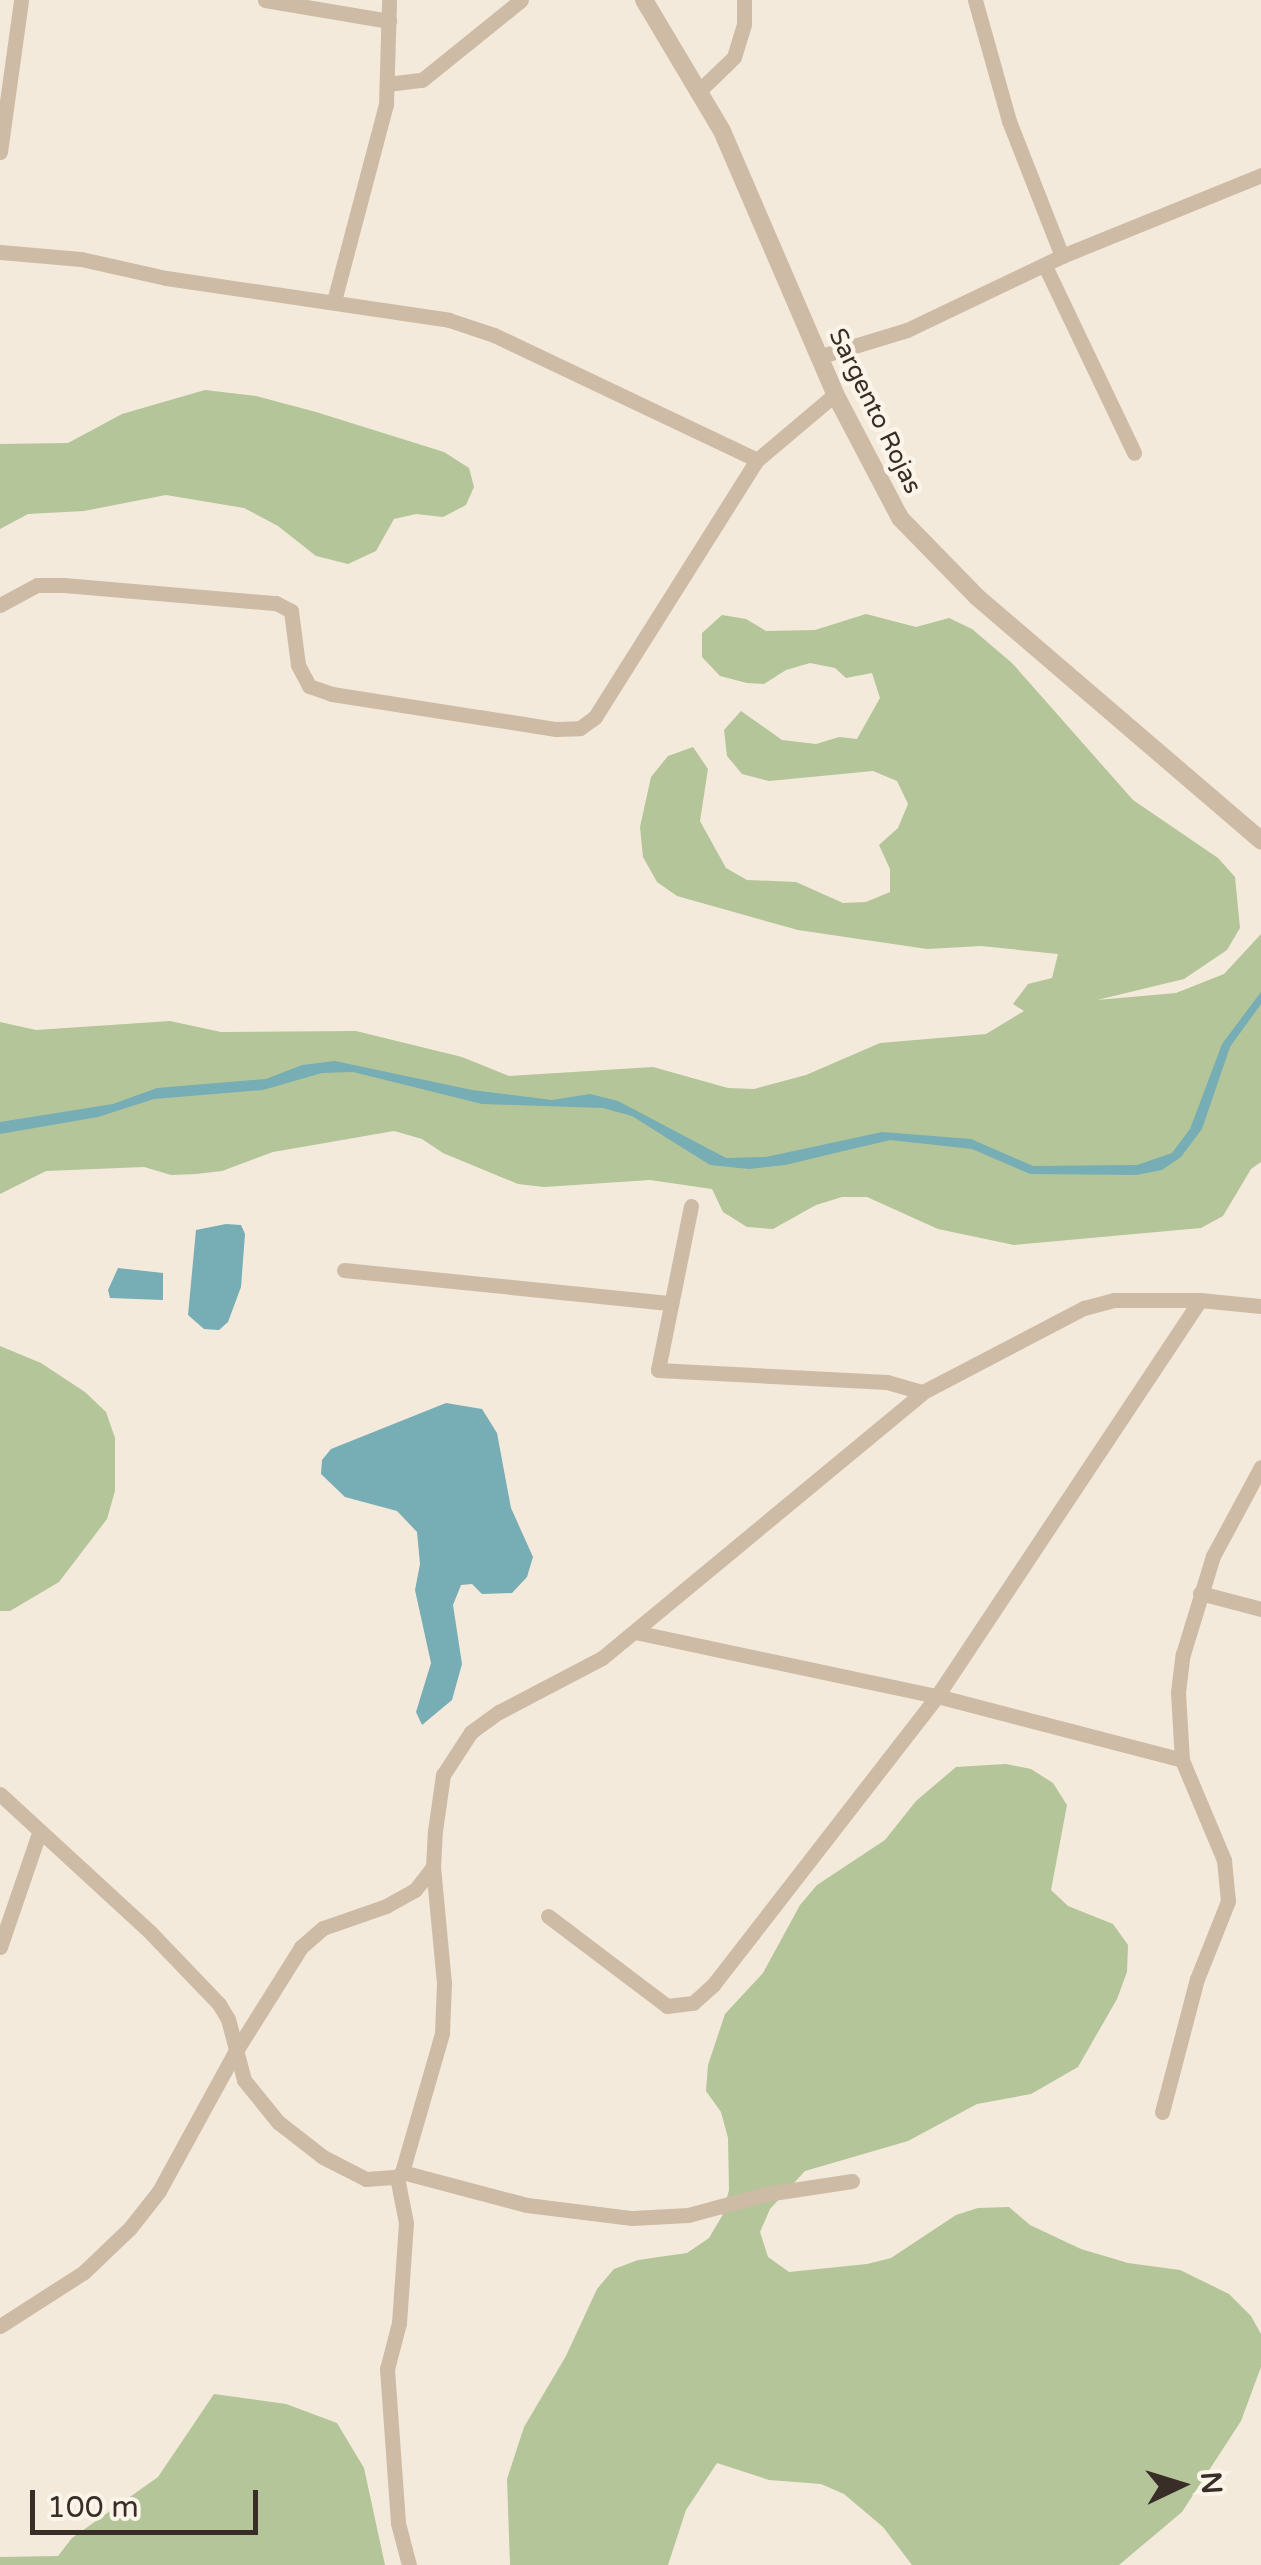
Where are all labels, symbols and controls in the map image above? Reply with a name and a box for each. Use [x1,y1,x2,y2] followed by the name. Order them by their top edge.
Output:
[822,324,928,498] street label: Sargento Rojas
[1131,2435,1231,2535] north arrow
[35,2470,262,2532] scale bar
[1193,2470,1229,2495] text: N
[47,2489,139,2526] text: 100 m

